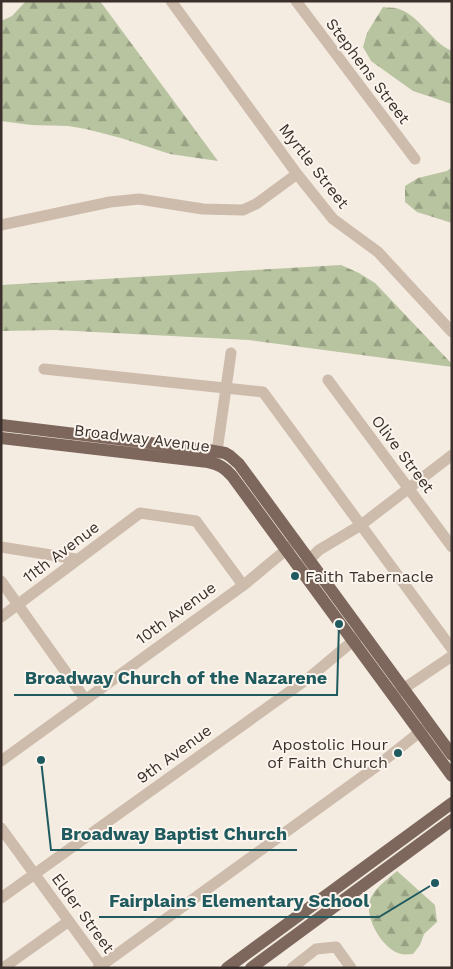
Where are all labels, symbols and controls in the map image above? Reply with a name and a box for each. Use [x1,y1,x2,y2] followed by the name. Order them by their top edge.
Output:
[322,14,414,128] street label: Stephens Street
[275,120,353,212] street label: Myrtle Street
[368,411,439,497] street label: Olive Street
[73,420,211,456] street label: Broadway Avenue
[19,517,103,587] street label: 11th Avenue
[305,567,434,586] place label: Faith Tabernacle
[289,570,301,582] marker: Faith Tabernacle
[132,578,220,648] street label: 10th Avenue
[14,662,337,695] callout: Broadway Church of the Nazarene
[25,667,327,688] text: Broadway Church of the Nazarene
[133,720,215,788] street label: 9th Avenue
[267,735,388,772] place label: Apostolic Hour of Faith Church
[392,747,404,759] marker: Apostolic Hour of Faith Church
[51,817,297,850] callout: Broadway Baptist Church
[61,823,287,844] text: Broadway Baptist Church
[48,869,119,957] street label: Elder Street
[99,884,379,917] callout: Fairplains Elementary School
[109,890,369,911] text: Fairplains Elementary School

